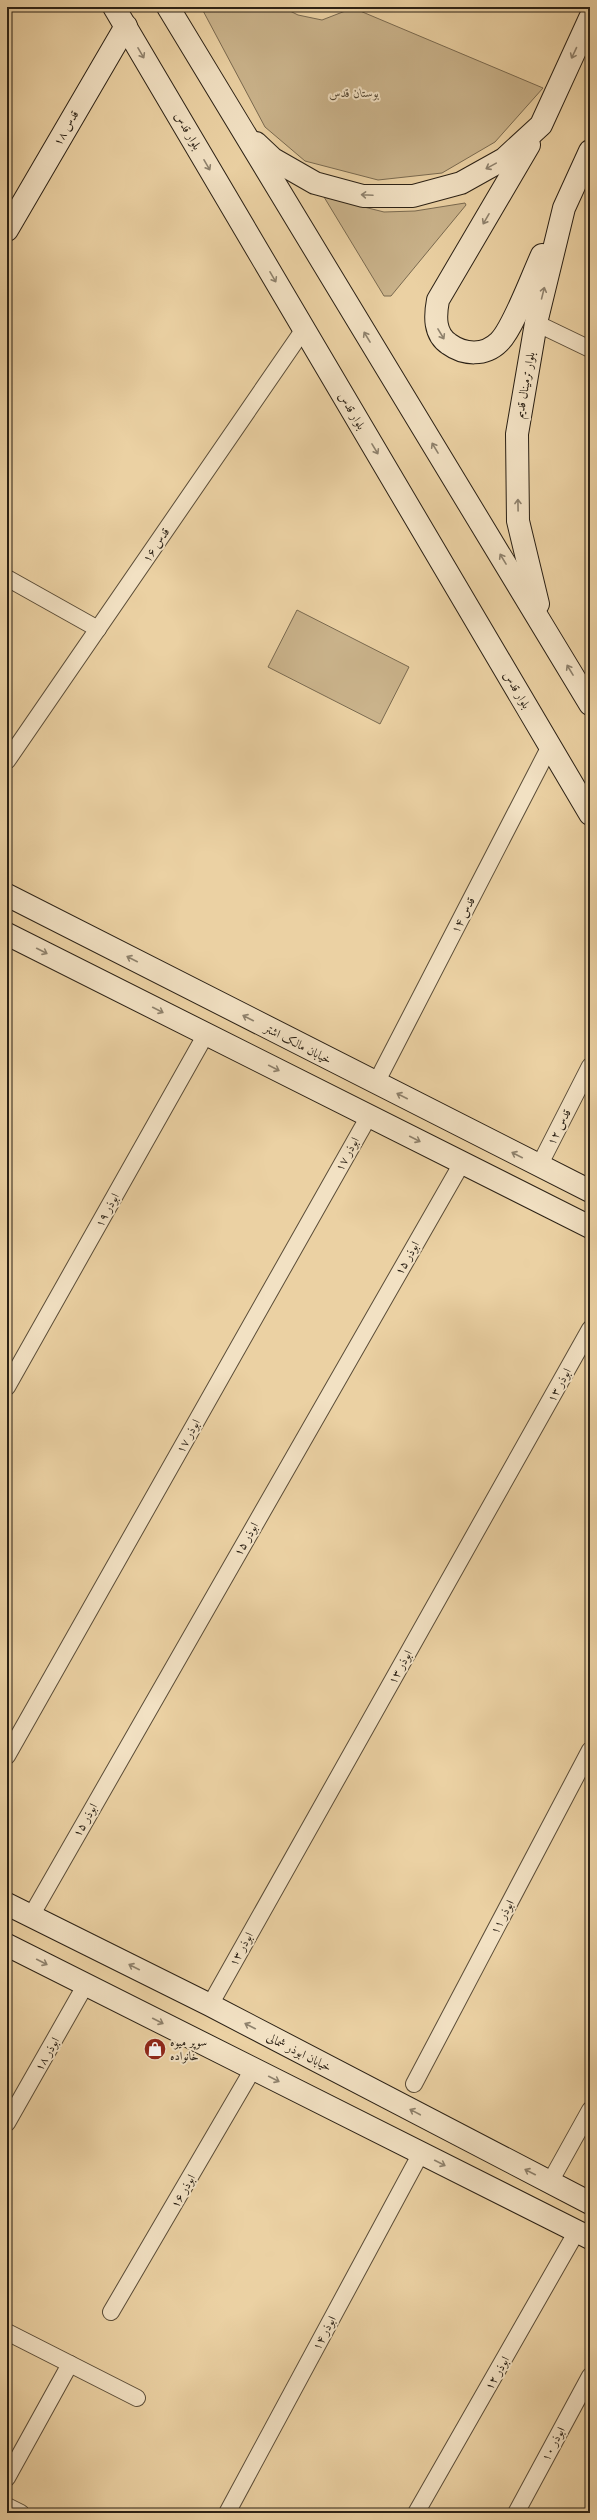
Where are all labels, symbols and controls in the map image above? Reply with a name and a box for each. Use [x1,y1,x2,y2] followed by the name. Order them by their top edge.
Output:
[138,47,146,59] one-way arrow
[570,47,577,59] one-way arrow
[329,85,380,101] park label: بوستان قدس
[49,107,83,149] street label: قدس ۱۸
[171,109,205,153] street label: بلوار قدس
[204,159,212,171] one-way arrow
[485,163,497,171] one-way arrow
[361,192,374,199] one-way arrow
[481,213,489,225] one-way arrow
[270,271,278,283] one-way arrow
[540,287,547,300] one-way arrow
[437,328,445,339] one-way arrow
[363,331,371,343] one-way arrow
[511,351,542,420] street label: بلوار ترمینال قدیم
[335,389,369,433] street label: بلوار قدس
[431,442,439,454] one-way arrow
[371,443,379,455] one-way arrow
[514,499,521,512] one-way arrow
[139,525,173,565] street label: قدس ۱۶
[499,554,507,565] one-way arrow
[566,664,574,676] one-way arrow
[500,668,534,712] street label: بلوار قدس
[447,894,479,936] street label: قدس ۱۴
[36,948,48,956] one-way arrow
[127,955,139,962] one-way arrow
[152,1007,164,1014] one-way arrow
[243,1014,255,1021] one-way arrow
[260,1019,334,1068] street label: خیابان مالک اشتر
[268,1065,280,1072] one-way arrow
[396,1092,408,1099] one-way arrow
[543,1106,575,1148] street label: قدس ۱۲
[331,1134,363,1174] street label: ابوذر ۱۷
[409,1136,421,1143] one-way arrow
[512,1151,524,1158] one-way arrow
[91,1190,123,1230] street label: ابوذر ۱۹
[391,1238,423,1278] street label: ابوذر ۱۵
[543,1365,575,1405] street label: ابوذر ۱۳
[172,1416,204,1456] street label: ابوذر ۱۷
[230,1519,262,1559] street label: ابوذر ۱۵
[384,1647,416,1687] street label: ابوذر ۱۳
[69,1800,101,1840] street label: ابوذر ۱۵
[486,1897,518,1937] street label: ابوذر ۱۱
[225,1929,257,1969] street label: ابوذر ۱۳
[36,1959,48,1966] one-way arrow
[128,1963,140,1971] one-way arrow
[152,2018,164,2025] one-way arrow
[244,2022,256,2030] one-way arrow
[264,2029,334,2075] street label: خیابان ابوذر شمالی
[31,2034,63,2074] street label: ابوذر ۱۸
[170,2034,207,2064] place label: سوپر میوه خانواده
[142,2036,168,2062] shop icon: سوپر میوه خانواده
[268,2076,280,2083] one-way arrow
[409,2108,421,2116] one-way arrow
[434,2160,446,2167] one-way arrow
[525,2168,537,2175] one-way arrow
[167,2171,199,2211] street label: ابوذر ۱۶
[308,2313,340,2353] street label: ابوذر ۱۴
[481,2353,513,2393] street label: ابوذر ۱۲
[537,2424,569,2464] street label: ابوذر ۱۰

